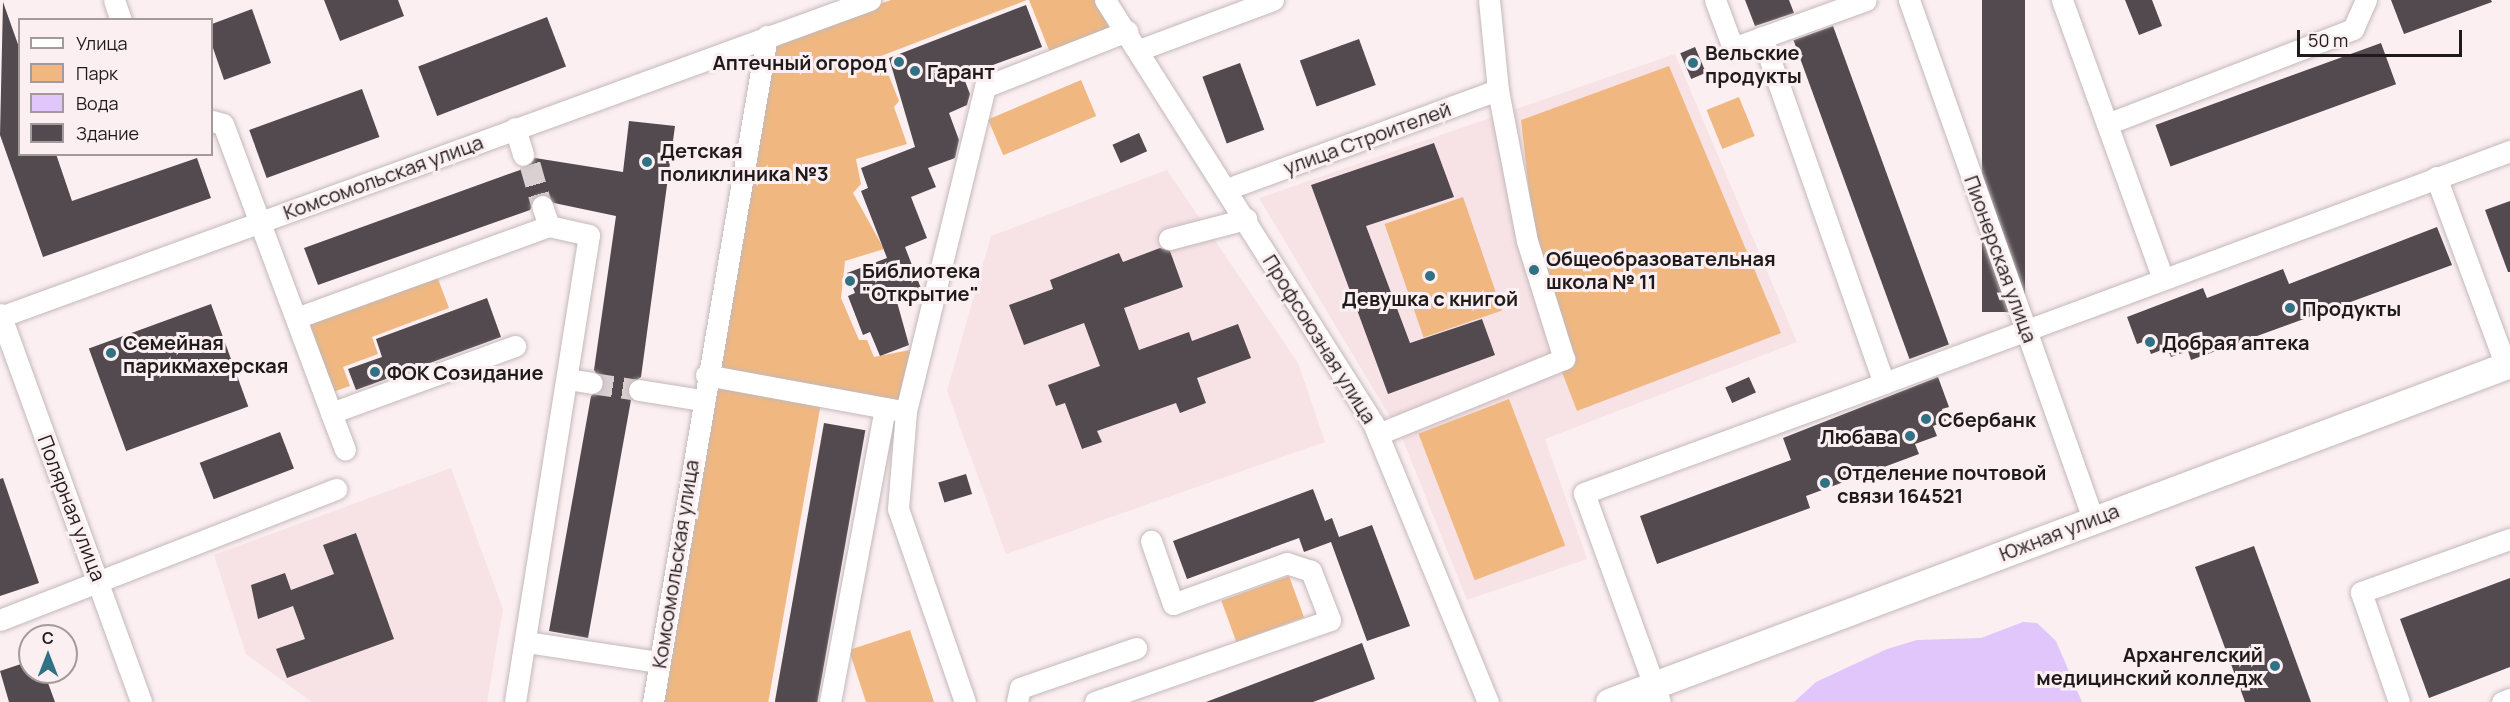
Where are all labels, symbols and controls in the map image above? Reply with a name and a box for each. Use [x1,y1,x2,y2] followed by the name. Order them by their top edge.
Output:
[18,18,213,156] legend
[2300,18,2465,56] scale bar
[2308,28,2348,52] text: 50 m
[76,31,128,55] text: Улица
[1705,40,1802,87] place label: Вельские продукты
[712,50,887,74] place label: Аптечный огород
[892,55,906,69] marker: Аптечный огород
[1686,56,1700,70] marker: Вельские продукты
[927,59,995,83] place label: Гарант
[76,61,118,85] text: Парк
[908,64,922,78] marker: Гарант
[76,91,118,115] text: Вода
[1280,97,1454,179] street label: улица Строителей
[76,121,139,145] text: Здание
[280,130,486,224] street label: Комсомольская улица
[660,138,829,185] place label: Детская поликлиника №3
[638,153,656,171] marker: Детская поликлиника №3
[1960,172,2042,346] street label: Пионерская улица
[1546,246,1776,293] place label: Общеобразовательная школа № 11
[1258,250,1382,428] street label: Профсоюзная улица
[862,258,980,305] place label: Библиотека "Открытие"
[1527,263,1541,277] marker: Общеобразовательная школа № 11
[1423,269,1437,283] marker: Девушка с книгой
[843,274,857,288] marker: Библиотека "Открытие"
[1342,286,1518,310] place label: Девушка с книгой
[2302,296,2401,320] place label: Продукты
[2283,301,2297,315] marker: Продукты
[123,330,288,377] place label: Семейная парикмахерская
[2162,330,2310,354] place label: Добрая аптека
[2143,335,2157,349] marker: Добрая аптека
[104,346,118,360] marker: Семейная парикмахерская
[387,360,544,384] place label: ФОК Созидание
[368,365,382,379] marker: ФОК Созидание
[1938,407,2036,431] place label: Сбербанк
[1919,412,1933,426] marker: Сбербанк
[1820,424,1898,448] place label: Любава
[1903,429,1917,443] marker: Любава
[33,432,111,584] street label: Полярная улица
[647,458,703,670] street label: Комсомольская улица
[1837,460,2046,507] place label: Отделение почтовой связи 164521
[1818,476,1832,490] marker: Отделение почтовой связи 164521
[1996,498,2122,566] street label: Южная улица
[18,624,78,684] north arrow
[42,627,54,649] text: С
[2036,642,2263,689] place label: Архангелский медицинский колледж
[2268,659,2282,673] marker: Архангелский медицинский колледж

